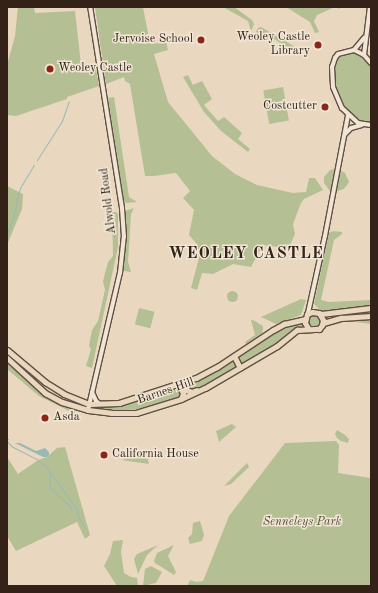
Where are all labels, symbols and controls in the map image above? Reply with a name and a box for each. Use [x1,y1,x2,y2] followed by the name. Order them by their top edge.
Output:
[236,31,310,59] place label: Weoley Castle Library
[113,33,193,47] place label: Jervoise School
[196,35,206,45] marker: Jervoise School
[313,40,323,50] marker: Weoley Castle Library
[58,62,132,76] place label: Weoley Castle
[45,64,55,74] marker: Weoley Castle
[263,100,317,114] place label: Costcutter
[320,102,330,112] marker: Costcutter
[98,167,120,235] street label: Alwold Road
[168,244,324,264] district label: WEOLEY CASTLE
[136,376,196,408] street label: Barnes Hill
[53,411,80,425] place label: Asda
[40,413,50,423] marker: Asda
[112,448,199,462] place label: California House
[99,450,109,460] marker: California House
[263,516,341,530] park label: Senneleys Park

